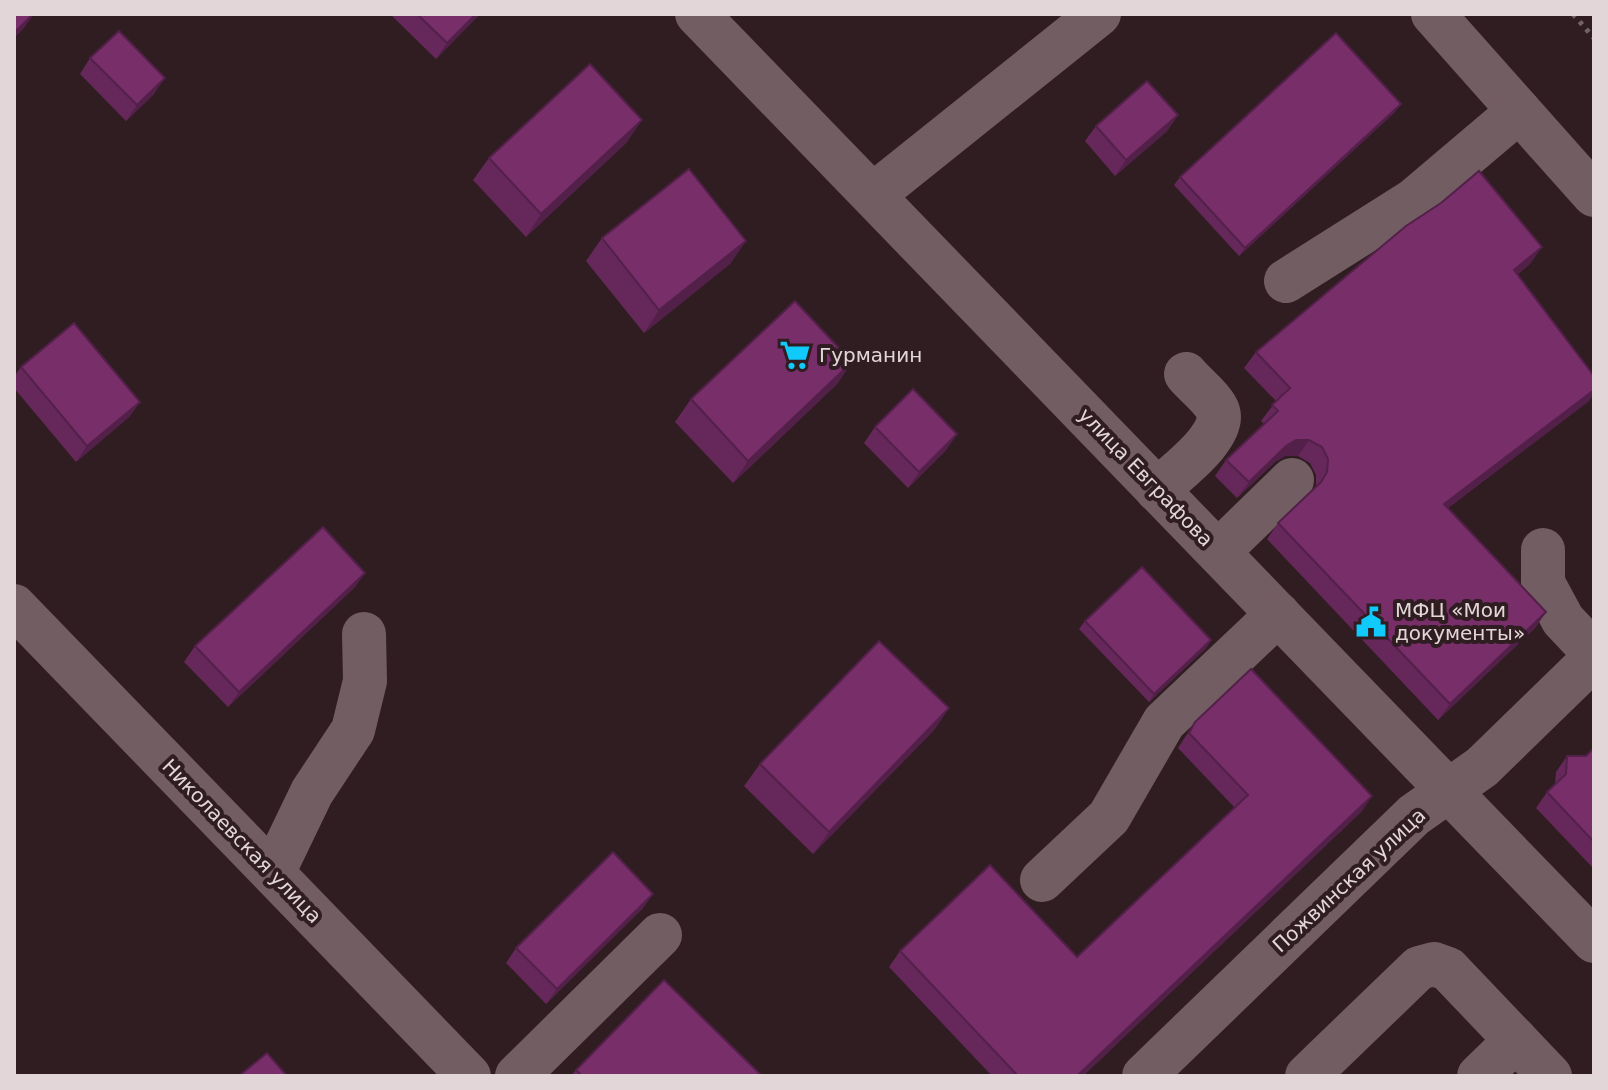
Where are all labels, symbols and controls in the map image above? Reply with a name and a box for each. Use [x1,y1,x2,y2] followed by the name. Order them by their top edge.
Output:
[778,338,812,372] supermarket icon: Гурманин
[819,343,922,367] place label: Гурманин
[1074,403,1218,551] street label: улица Евграфова
[1395,598,1525,645] place label: МФЦ «Мои документы»
[1354,605,1388,639] public building icon: МФЦ «Мои документы»
[157,754,327,928] street label: Николаевская улица
[1268,803,1430,957] street label: Пожвинская улица

